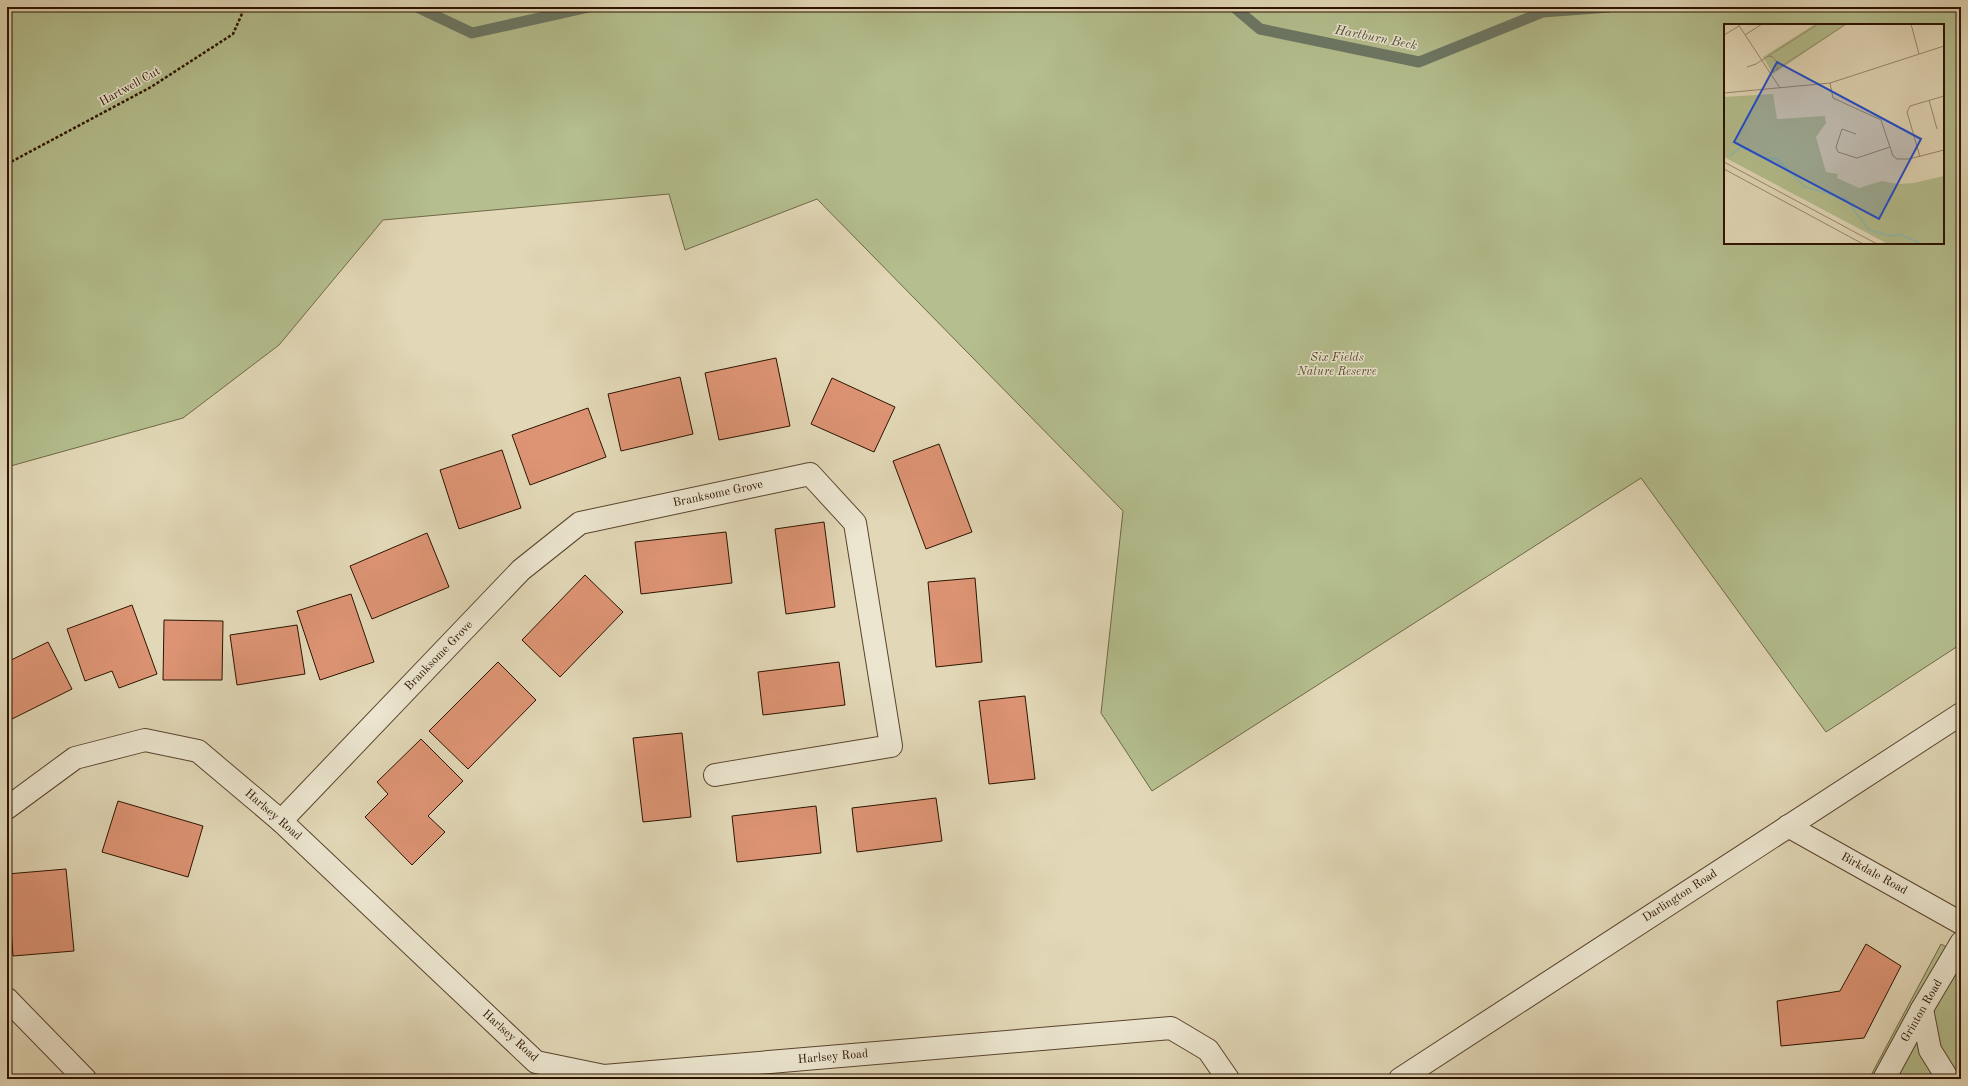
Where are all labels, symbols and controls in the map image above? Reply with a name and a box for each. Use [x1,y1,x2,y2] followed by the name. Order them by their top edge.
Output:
[1333,23,1418,52] water label: Hartburn Beck
[1724,24,1944,244] inset map
[98,65,162,109] street label: Hartwell Cut
[1296,352,1377,378] park label: Six Fields Nature Reserve
[672,478,765,509] street label: Branksome Grove
[403,618,476,693] street label: Branksome Grove
[242,787,304,843] street label: Harlsey Road
[1839,851,1909,897] street label: Birkdale Road
[1641,867,1719,925] street label: Darlington Road
[1899,978,1945,1044] street label: Grinton Road
[480,1008,540,1064] street label: Harlsey Road
[797,1048,869,1066] street label: Harlsey Road

